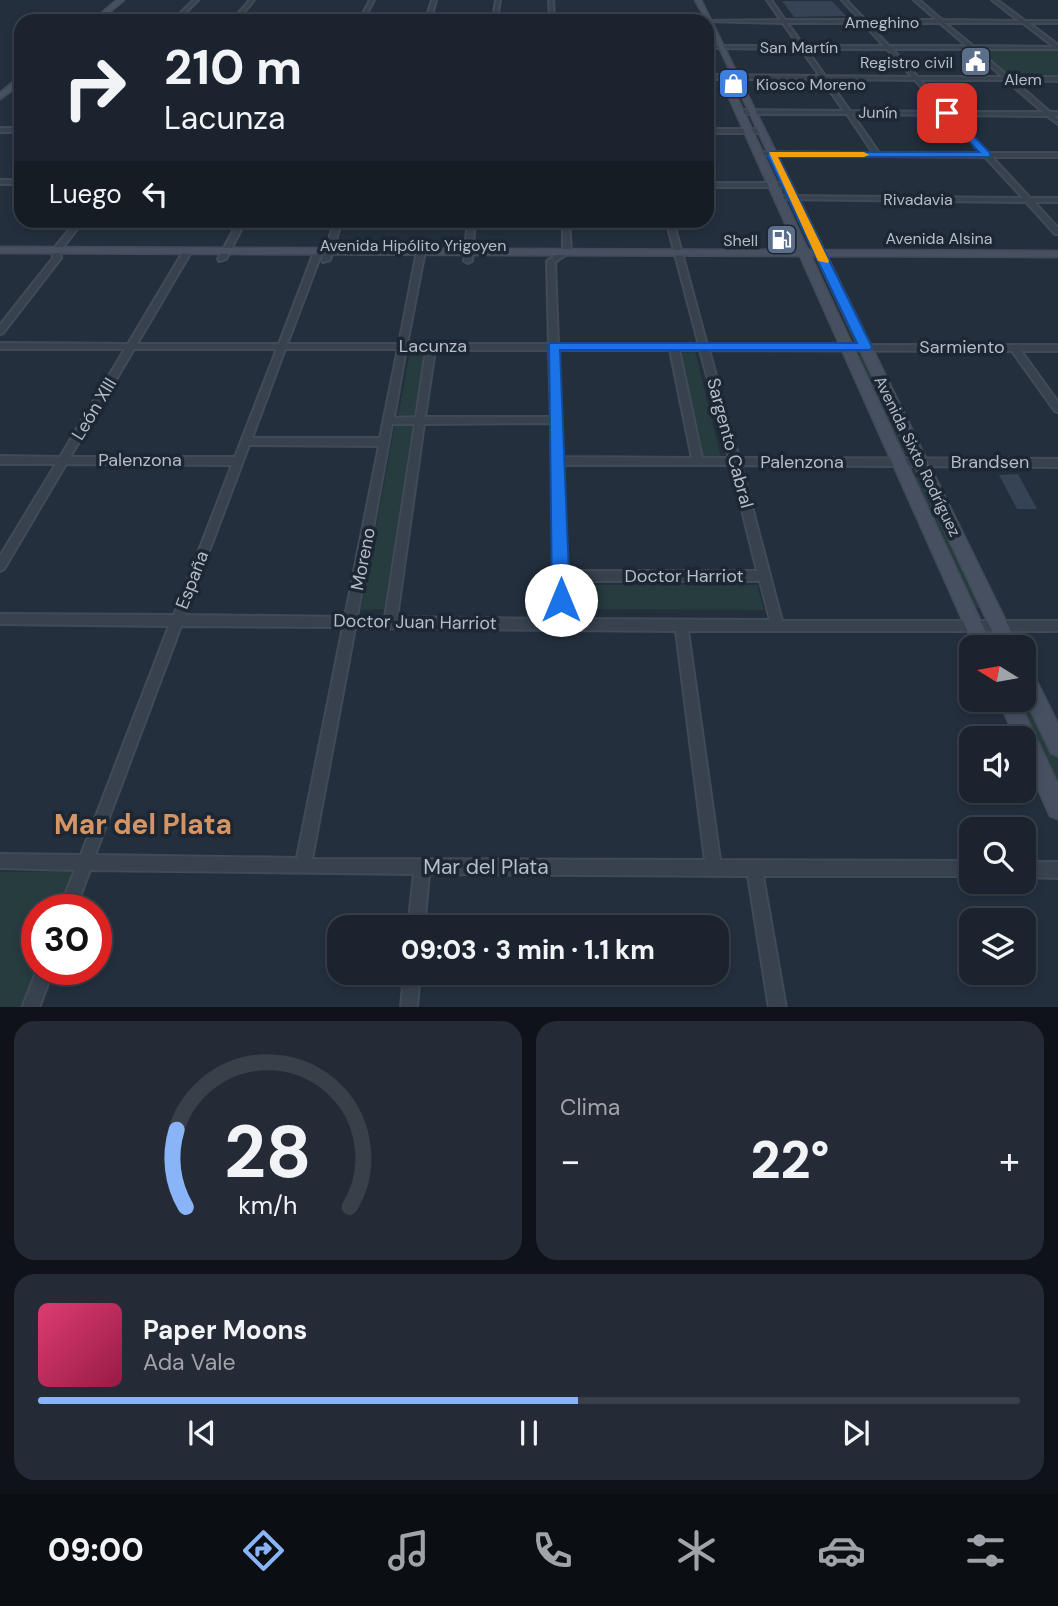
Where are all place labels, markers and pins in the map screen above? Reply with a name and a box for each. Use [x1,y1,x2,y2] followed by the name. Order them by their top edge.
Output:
[959,45,993,79] public building icon: Registro civil
[860,52,953,73] place label: Registro civil
[716,67,750,101] shop icon: Kiosco Moreno
[756,74,866,95] place label: Kiosco Moreno
[917,83,977,143] pin
[764,223,798,257] fuel station icon: Shell
[723,230,758,251] place label: Shell

